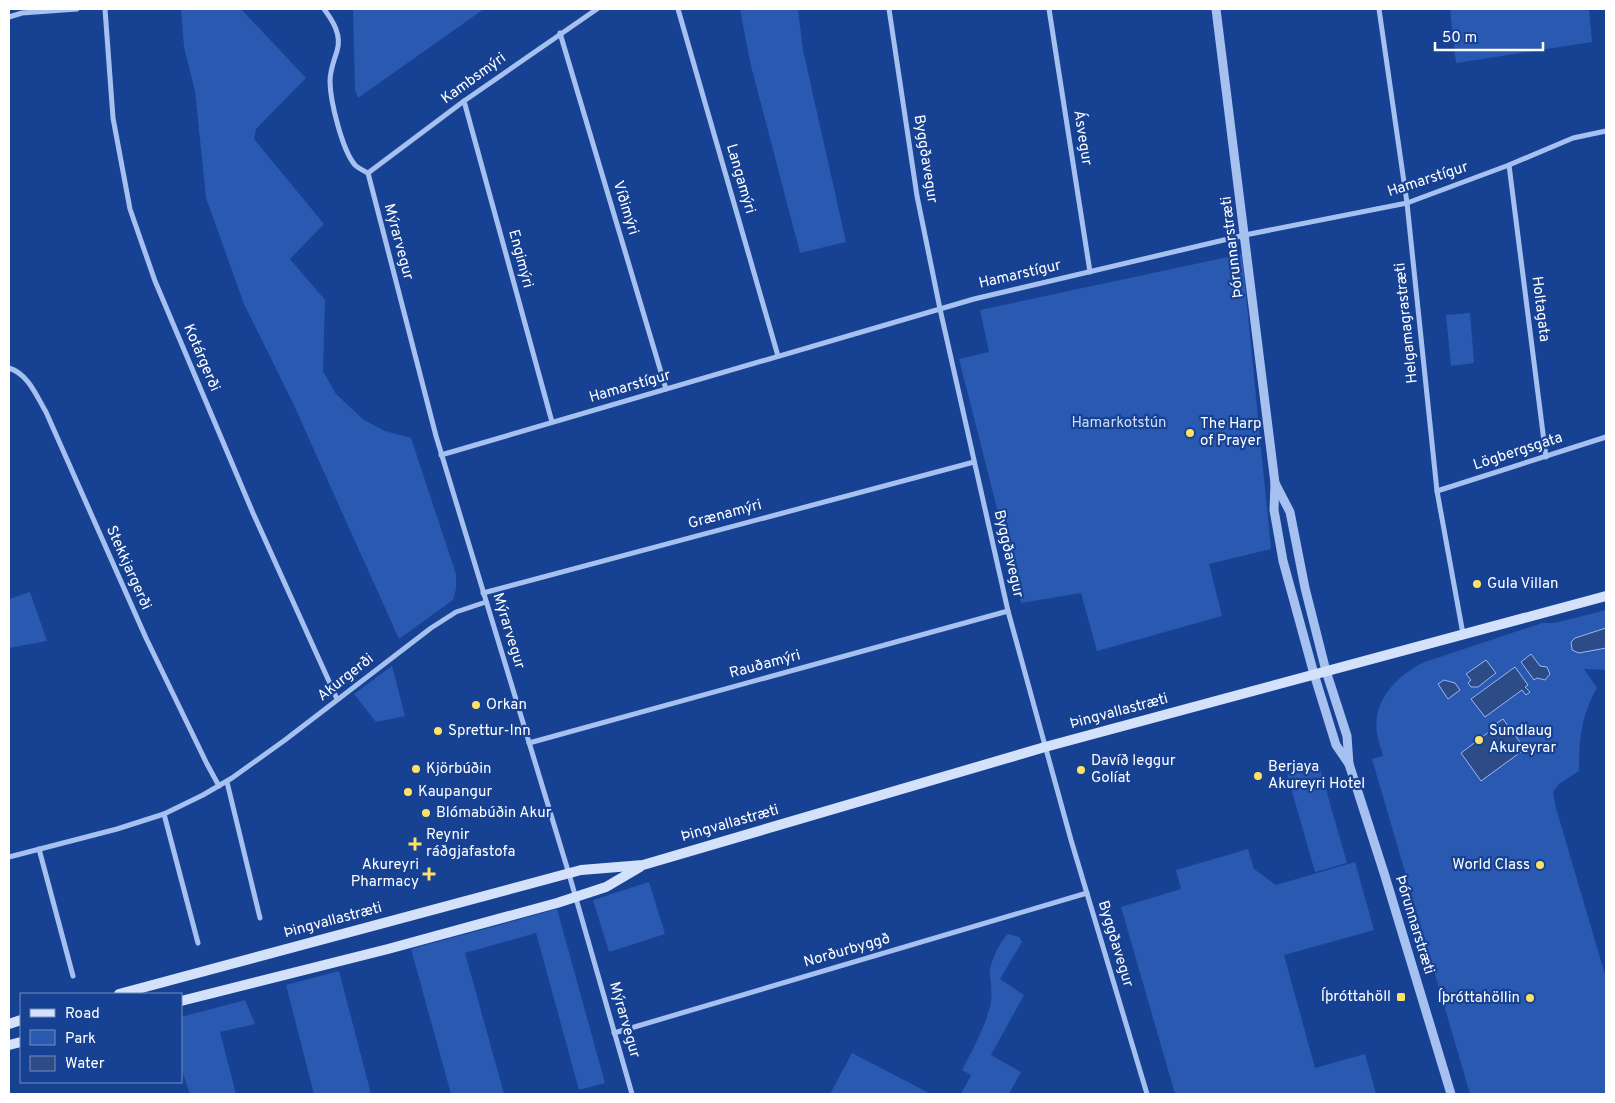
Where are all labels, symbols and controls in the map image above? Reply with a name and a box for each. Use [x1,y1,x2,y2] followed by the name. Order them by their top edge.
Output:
[1435,20,1542,52] scale bar
[1442,29,1477,48] text: 50 m
[438,49,510,109] street label: Kambsmýri
[1068,109,1097,167] street label: Ásvegur
[909,113,941,205] street label: Byggðavegur
[721,142,759,216] street label: Langamýri
[1385,158,1471,202] street label: Hamarstígur
[608,179,642,237] street label: Víðimýri
[1217,195,1249,299] street label: Þórunnarstræti
[379,202,417,282] street label: Mýrarvegur
[503,228,537,290] street label: Engimýri
[977,256,1063,294] street label: Hamarstígur
[1391,262,1423,384] street label: Helgamagrastræti
[1527,275,1553,343] street label: Holtagata
[178,321,224,395] street label: Kotárgerði
[587,366,673,408] street label: Hamarstígur
[1071,414,1167,433] park label: Hamarkotstún
[1200,415,1262,451] place label: The Harp of Prayer
[1184,427,1196,439] marker: The Harp of Prayer
[1471,429,1565,475] street label: Lögbergsgata
[686,496,764,534] street label: Grænamýri
[989,508,1027,600] street label: Byggðavegur
[101,523,155,613] street label: Stekkjargerði
[1487,575,1559,594] place label: Gula Villan
[1471,578,1483,590] marker: Gula Villan
[487,591,529,671] street label: Mýrarvegur
[727,646,803,684] street label: Rauðamýri
[314,650,378,706] street label: Akurgerði
[1068,690,1170,734] street label: Þingvallastræti
[486,696,527,715] place label: Orkan
[470,699,482,711] marker: Orkan
[448,722,531,741] place label: Sprettur-Inn
[1489,722,1556,758] place label: Sundlaug Akureyrar
[432,725,444,737] marker: Sprettur-Inn
[1473,734,1485,746] marker: Sundlaug Akureyrar
[1091,752,1176,788] place label: Davíð leggur Golíat
[1268,758,1365,794] place label: Berjaya Akureyri Hotel
[426,760,491,779] place label: Kjörbúðin
[410,763,422,775] marker: Kjörbúðin
[1075,764,1087,776] marker: Davíð leggur Golíat
[1252,770,1264,782] marker: Berjaya Akureyri Hotel
[418,783,493,802] place label: Kaupangur
[402,786,414,798] marker: Kaupangur
[679,801,781,847] street label: Þingvallastræti
[436,804,552,823] place label: Blómabúðin Akur
[420,807,432,819] marker: Blómabúðin Akur
[426,826,515,862] place label: Reynir ráðgjafastofa
[408,837,422,851] marker: Reynir ráðgjafastofa
[351,856,419,892] place label: Akureyri Pharmacy
[1452,856,1530,875] place label: World Class
[1534,859,1546,871] marker: World Class
[423,868,435,880] marker: Akureyri Pharmacy
[1390,873,1438,977] street label: Þórunnarstræti
[1093,898,1137,990] street label: Byggðavegur
[282,899,384,943] street label: Þingvallastræti
[802,930,892,972] street label: Norðurbyggð
[604,980,644,1060] street label: Mýrarvegur
[1321,987,1391,1007] place label: Íþróttahöll
[1437,988,1520,1008] place label: Íþróttahöllin
[1395,991,1407,1003] marker: Íþróttahöll
[1524,992,1536,1004] marker: Íþróttahöllin
[20,993,182,1083] legend
[65,1005,100,1024] text: Road
[65,1030,96,1049] text: Park
[65,1055,105,1074] text: Water

